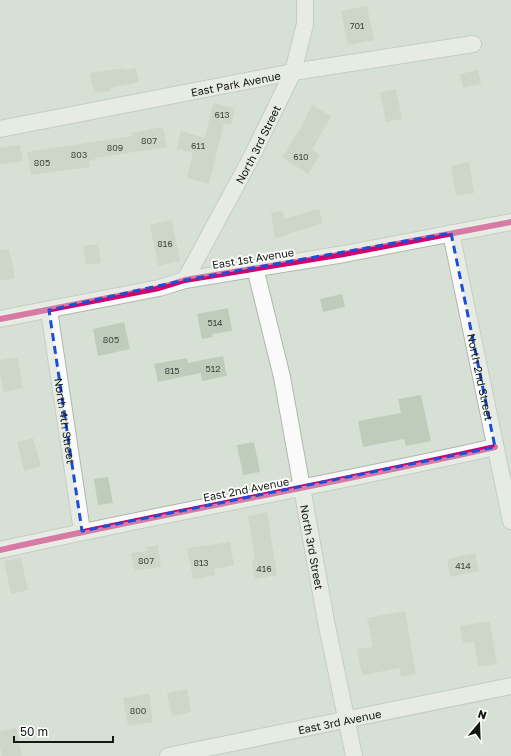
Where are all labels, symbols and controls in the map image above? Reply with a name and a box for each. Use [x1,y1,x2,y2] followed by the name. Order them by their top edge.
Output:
[350,20,365,31] house number: 701
[190,68,282,98] street label: East Park Avenue
[232,103,282,186] street label: North 3rd Street
[214,109,230,120] house number: 613
[141,135,157,146] house number: 807
[191,140,206,151] house number: 611
[107,142,123,153] house number: 809
[71,149,87,160] house number: 803
[293,151,309,162] house number: 610
[34,157,50,168] house number: 805
[157,238,173,249] house number: 816
[211,245,295,271] street label: East 1st Avenue
[207,317,223,328] house number: 514
[466,332,496,422] street label: North 2nd Street
[103,334,119,345] house number: 805
[206,363,220,374] house number: 512
[164,365,180,376] house number: 815
[53,377,78,465] street label: North 4th Street
[202,474,290,504] street label: East 2nd Avenue
[299,503,327,591] street label: North 3rd Street
[138,555,154,566] house number: 807
[193,557,209,568] house number: 813
[455,560,471,571] house number: 414
[256,563,272,574] house number: 416
[459,704,499,744] north arrow
[130,705,147,716] house number: 800
[297,706,382,736] street label: East 3rd Avenue
[476,707,488,722] text: N
[14,718,113,744] scale bar
[20,724,48,739] text: 50 m

